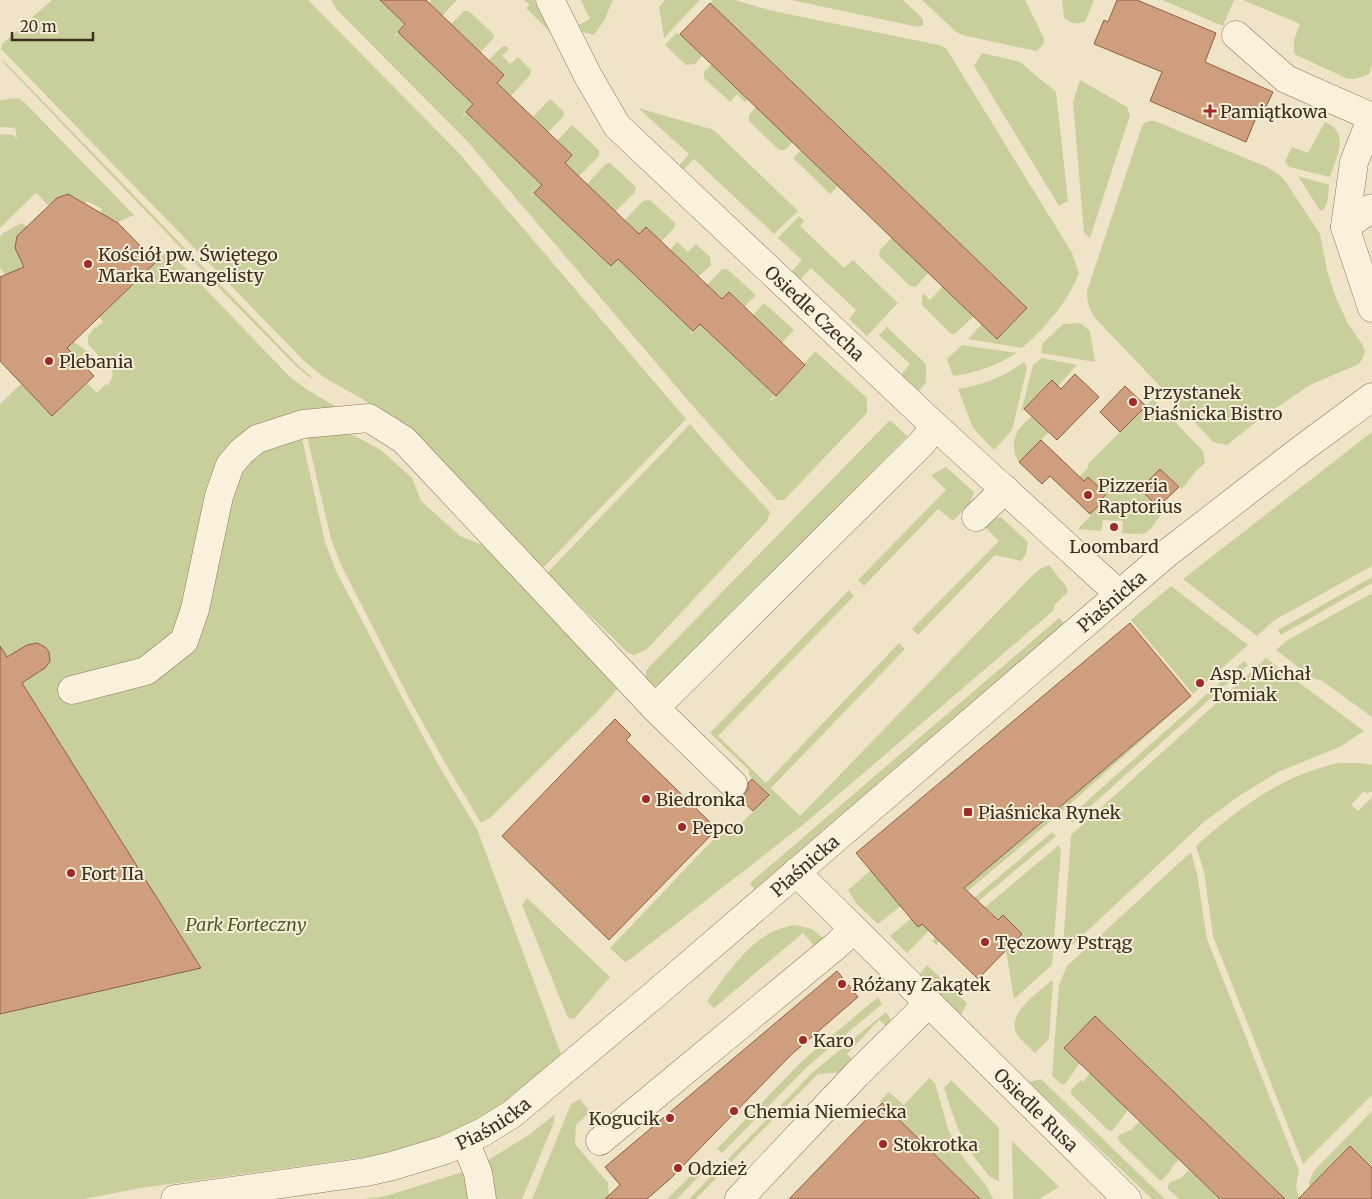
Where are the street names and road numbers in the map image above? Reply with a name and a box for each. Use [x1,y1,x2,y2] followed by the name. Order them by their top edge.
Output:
[760,260,870,366] street label: Osiedle Czecha
[1072,565,1151,637] street label: Piaśnicka
[765,829,844,901] street label: Piaśnicka
[989,1063,1084,1157] street label: Osiedle Rusa
[452,1092,535,1155] street label: Piaśnicka

